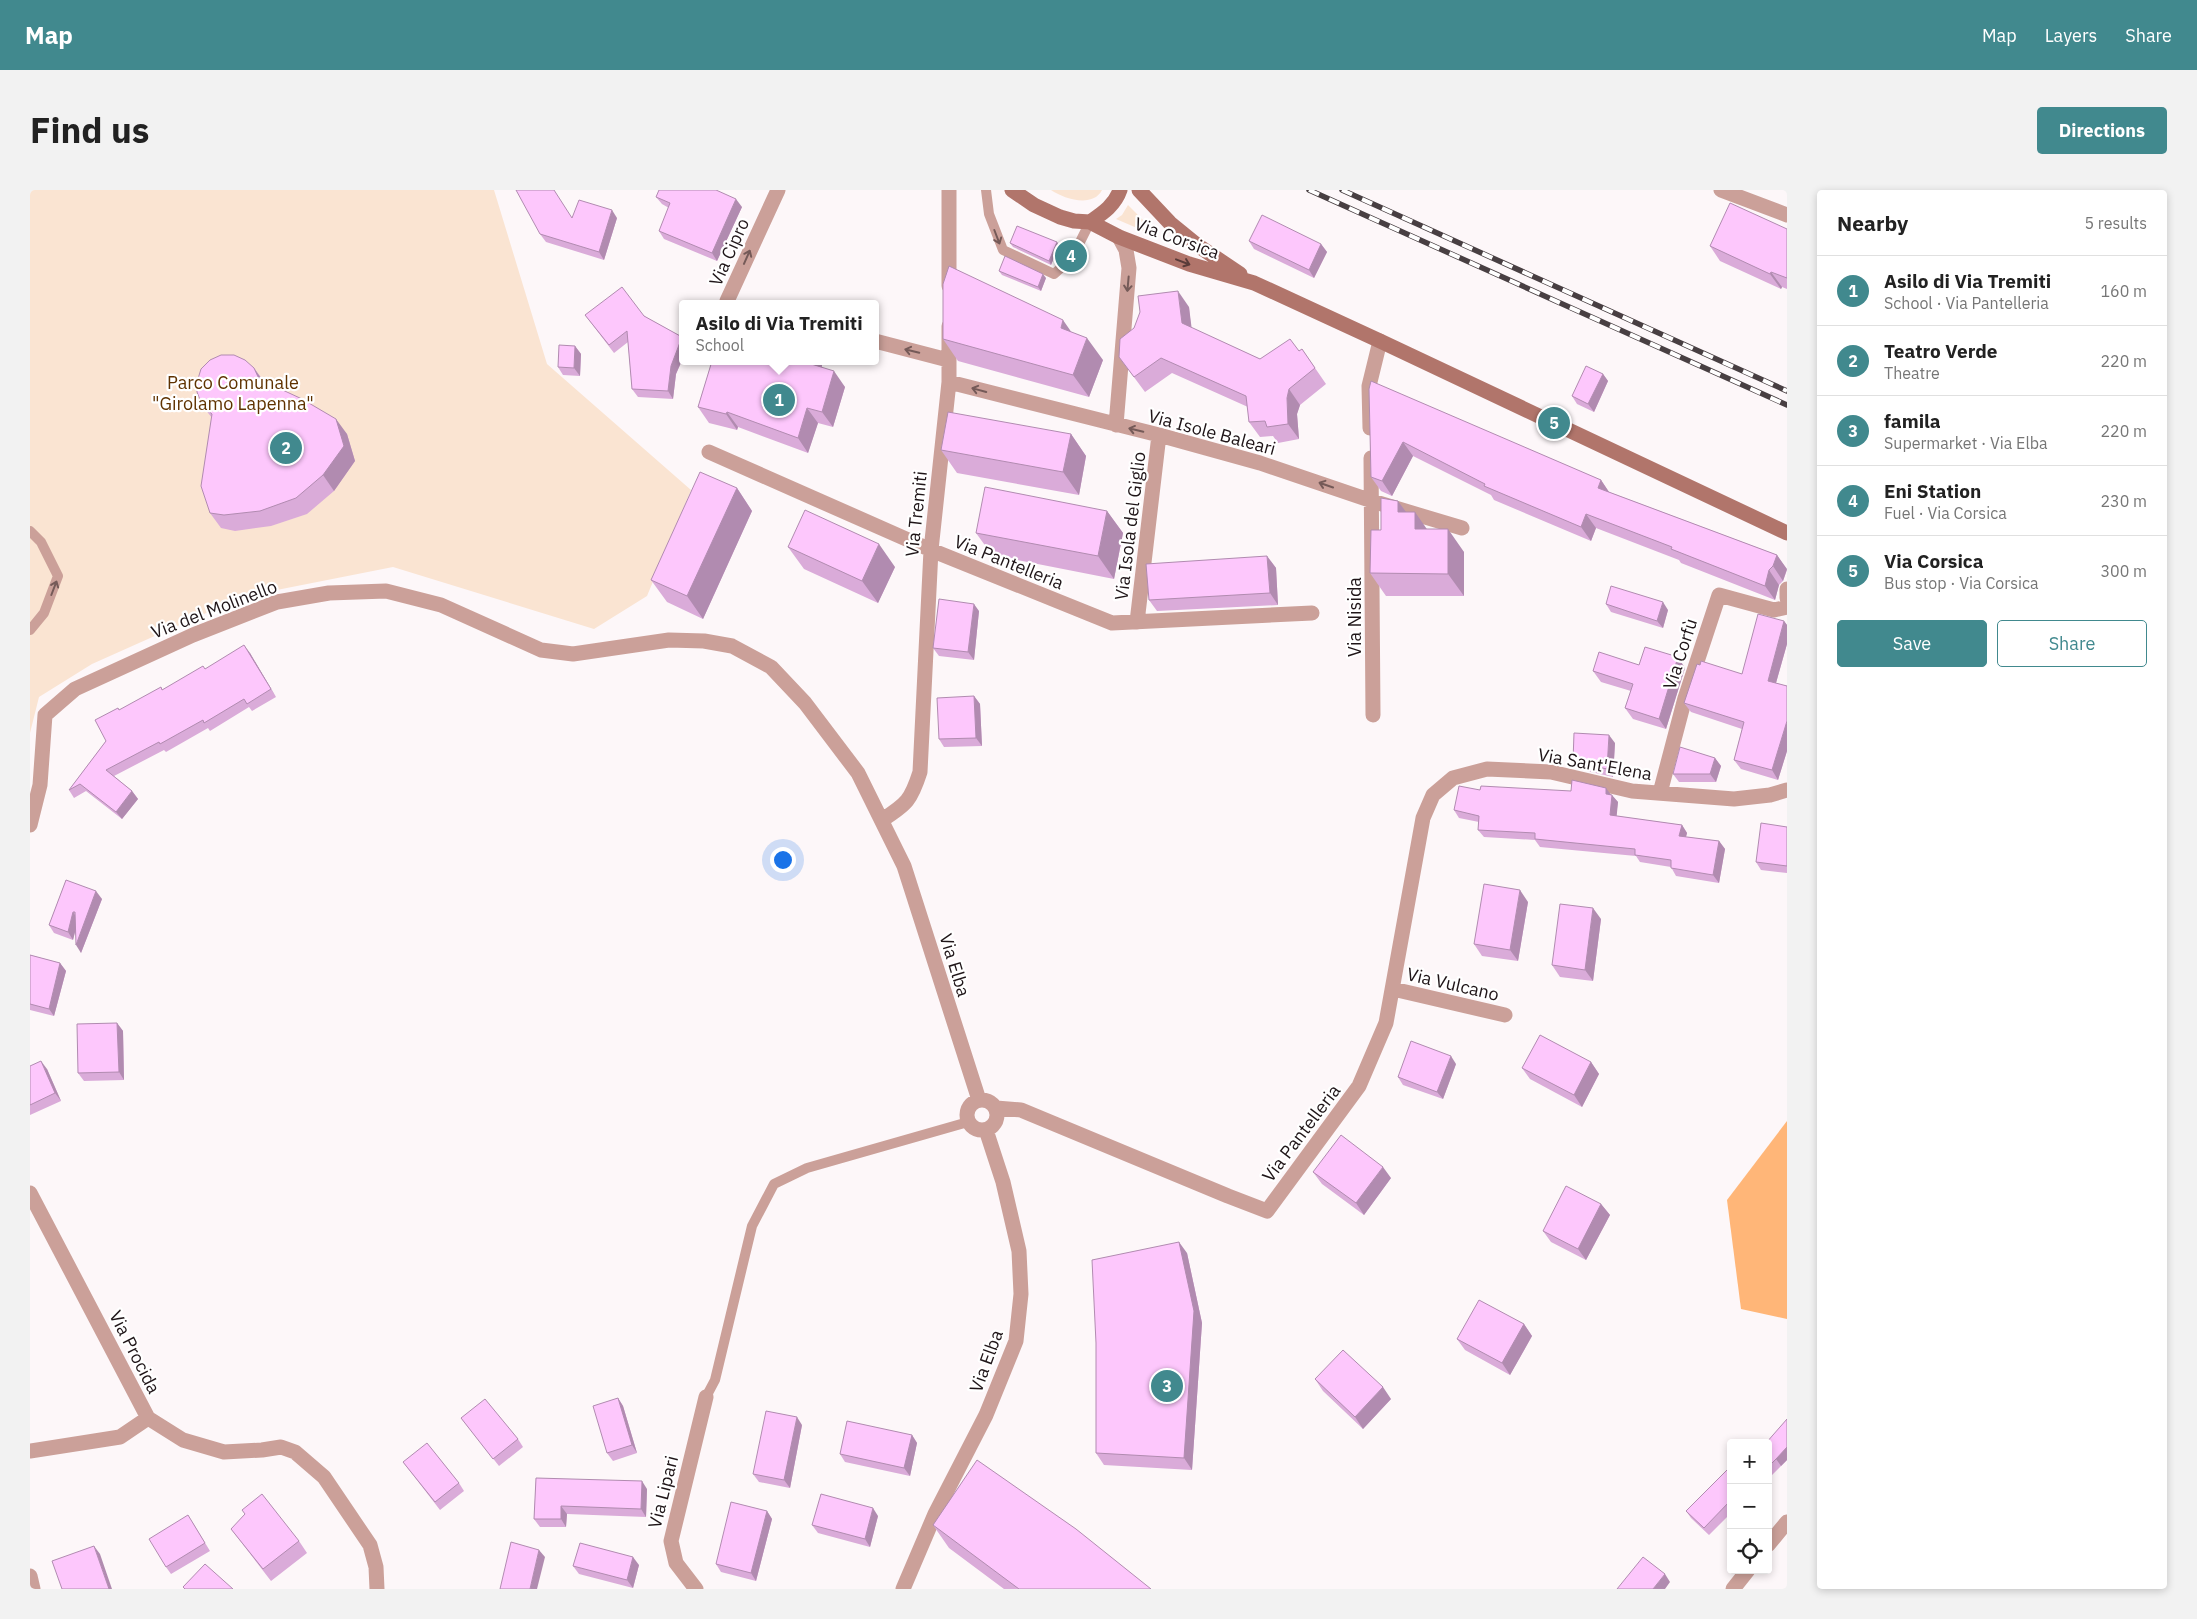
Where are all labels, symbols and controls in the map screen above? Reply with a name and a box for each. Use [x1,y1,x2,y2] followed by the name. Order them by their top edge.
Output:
[25,19,73,51] text: Map
[1982,24,2017,47] text: Map
[2045,24,2097,47] text: Layers
[2125,24,2172,47] text: Share
[30,107,149,153] text: Find us
[2037,107,2167,154] button: Directions
[1837,209,1908,237] text: Nearby
[1131,212,1223,264] street label: Via Corsica
[2084,213,2147,233] text: 5 results
[704,214,754,290] street label: Via Cipro
[993,229,1002,244] one-way arrow
[1055,237,1087,275] pin: 4
[743,250,753,265] one-way arrow
[1174,258,1190,267] one-way arrow
[1884,269,2051,293] text: Asilo di Via Tremiti
[1123,276,1133,292] one-way arrow
[1848,281,1858,301] text: 1
[2100,281,2147,301] text: 160 m
[1884,293,2049,313] text: School · Via Pantelleria
[679,300,879,365] popup
[695,311,863,335] text: Asilo di Via Tremiti
[695,335,744,355] text: School
[1884,339,1998,363] text: Teatro Verde
[904,346,920,355] one-way arrow
[1848,351,1858,371] text: 2
[2100,351,2147,371] text: 220 m
[1884,363,1940,383] text: Theatre
[152,371,314,415] park label: Parco Comunale "Girolamo Lapenna"
[763,381,795,419] pin: 1
[971,385,987,394] one-way arrow
[1146,404,1278,460] street label: Via Isole Baleari
[1538,404,1570,442] pin: 5
[1884,409,1941,433] text: famila
[1848,421,1858,441] text: 3
[2100,421,2147,441] text: 220 m
[1129,425,1145,434] one-way arrow
[270,429,302,467] pin: 2
[1884,433,2048,453] text: Supermarket · Via Elba
[1109,450,1151,602] street label: Via Isola del Giglio
[900,470,932,558] street label: Via Tremiti
[1884,479,1981,503] text: Eni Station
[1318,480,1334,489] one-way arrow
[1848,491,1858,511] text: 4
[2100,491,2147,511] text: 230 m
[1884,503,2007,523] text: Fuel · Via Corsica
[951,530,1068,595] street label: Via Pantelleria
[1884,549,1983,573] text: Via Corsica
[1848,561,1858,581] text: 5
[2100,561,2147,581] text: 300 m
[1884,573,2039,593] text: Bus stop · Via Corsica
[148,574,280,644] street label: Via del Molinello
[1343,577,1366,657] street label: Via Nisida
[49,581,59,596] one-way arrow
[1658,616,1702,692] street label: Via Corfù
[1837,620,1987,667] button: Save
[1997,620,2147,667] button: Share
[1536,743,1654,785] street label: Via Sant'Elena
[770,847,796,873] your location
[935,931,976,1000] street label: Via Elba
[1405,962,1501,1006] street label: Via Vulcano
[1257,1079,1345,1186] street label: Via Pantelleria
[104,1307,166,1398] street label: Via Procida
[964,1326,1008,1395] street label: Via Elba
[1151,1367,1183,1405] pin: 3
[1727,1439,1772,1574] map controls
[1727,1439,1772,1484] button: +
[643,1453,683,1531] street label: Via Lipari
[1727,1484,1772,1529] button: −
[1727,1529,1772,1574] button: locate

